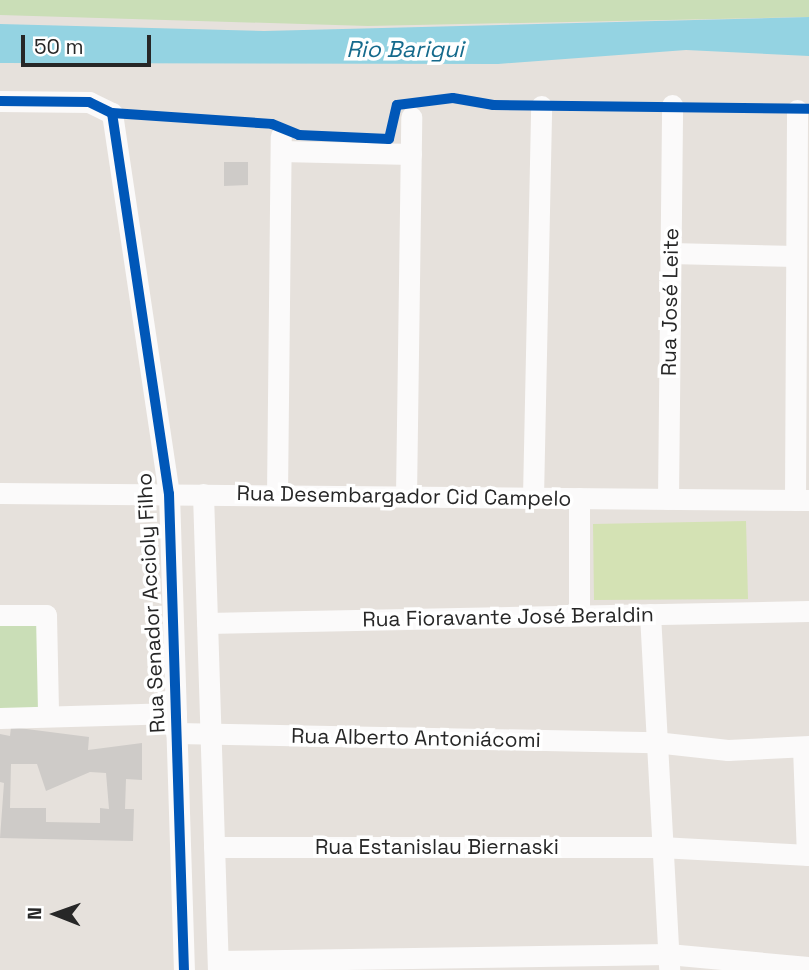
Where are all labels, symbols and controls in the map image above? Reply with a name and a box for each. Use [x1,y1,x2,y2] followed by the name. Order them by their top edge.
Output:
[24,21,154,65] scale bar
[34,33,84,60] text: 50 m
[346,35,464,63] water label: Rio Barigui
[656,228,684,376] street label: Rua José Leite
[132,472,170,734] street label: Rua Senador Accioly Filho
[236,480,572,512] street label: Rua Desembargador Cid Campelo
[362,602,654,632] street label: Rua Fioravante José Beraldin
[291,723,541,753] street label: Rua Alberto Antoniácomi
[315,834,559,860] street label: Rua Estanislau Biernaski
[21,879,91,949] north arrow
[22,907,47,920] text: N

